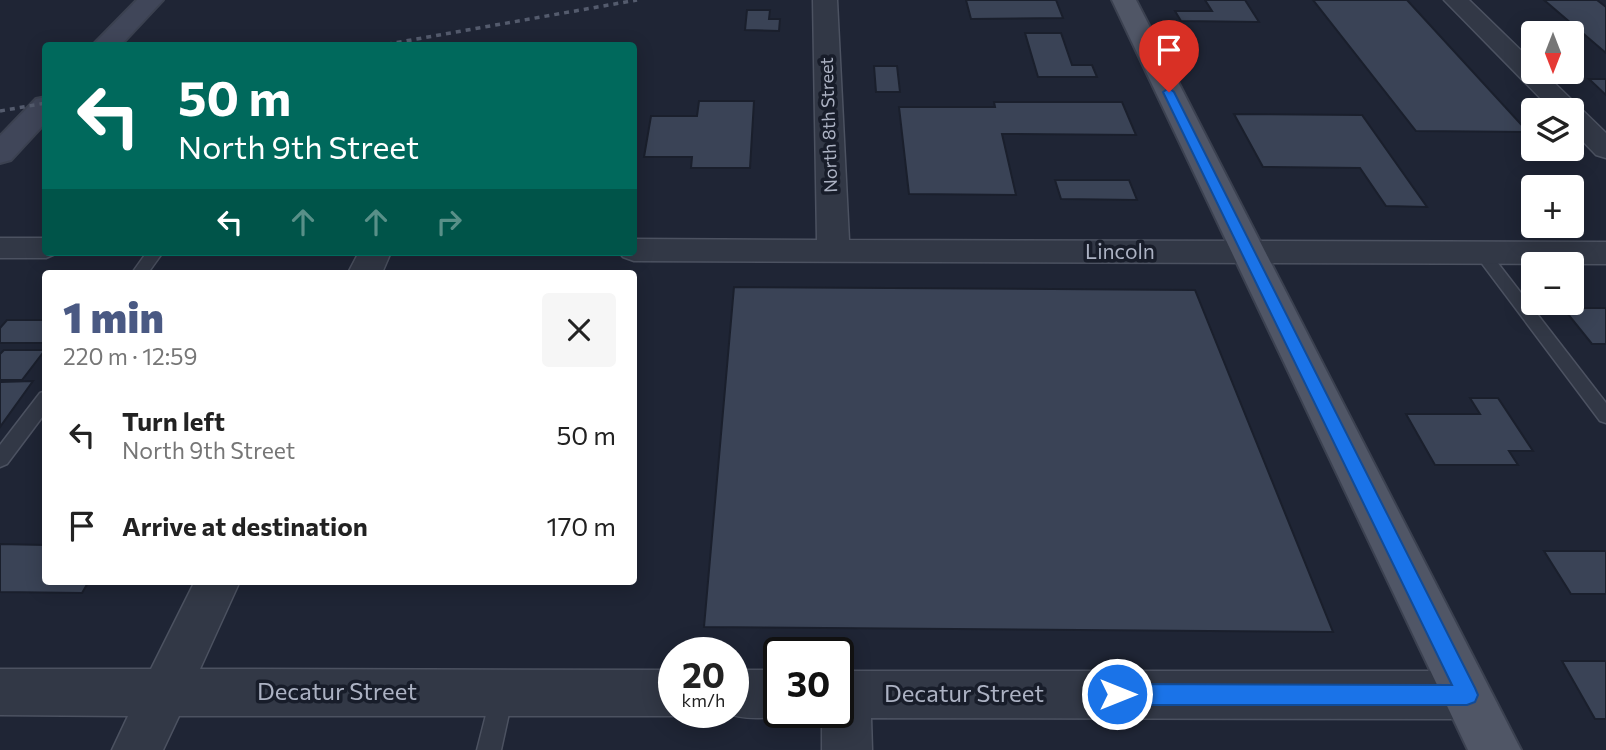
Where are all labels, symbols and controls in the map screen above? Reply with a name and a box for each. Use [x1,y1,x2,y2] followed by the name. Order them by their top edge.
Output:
[1139,20,1199,92] pin
[1521,21,1584,84] north arrow
[1521,21,1584,315] map controls
[1150,31,1188,69] icon: arrive
[815,57,841,193] street label: North 8th Street
[178,66,291,126] text: 50 m
[63,70,154,161] icon: left
[1521,98,1584,161] button: layers
[178,126,419,166] text: North 9th Street
[1521,175,1584,238] button: +
[211,203,249,241] icon: left
[284,203,322,241] icon: ahead
[357,203,395,241] icon: ahead
[430,203,468,241] icon: right
[1085,238,1155,263] street label: Lincoln
[1521,252,1584,315] button: −
[63,290,164,342] text: 1 min
[542,293,616,367] button: close
[63,342,197,370] text: 220 m · 12:59
[122,405,225,436] text: Turn left
[63,416,101,454] icon: left
[556,419,616,450] text: 50 m
[122,436,295,464] text: North 9th Street
[63,507,101,545] icon: arrive
[122,510,368,541] text: Arrive at destination
[547,510,616,541] text: 170 m
[763,637,854,728] speed limit sign: 30
[682,652,725,695] text: 20
[1080,657,1154,731] position arrow
[257,676,417,705] street label: Decatur Street
[884,678,1044,707] street label: Decatur Street
[682,689,725,711] text: km/h

